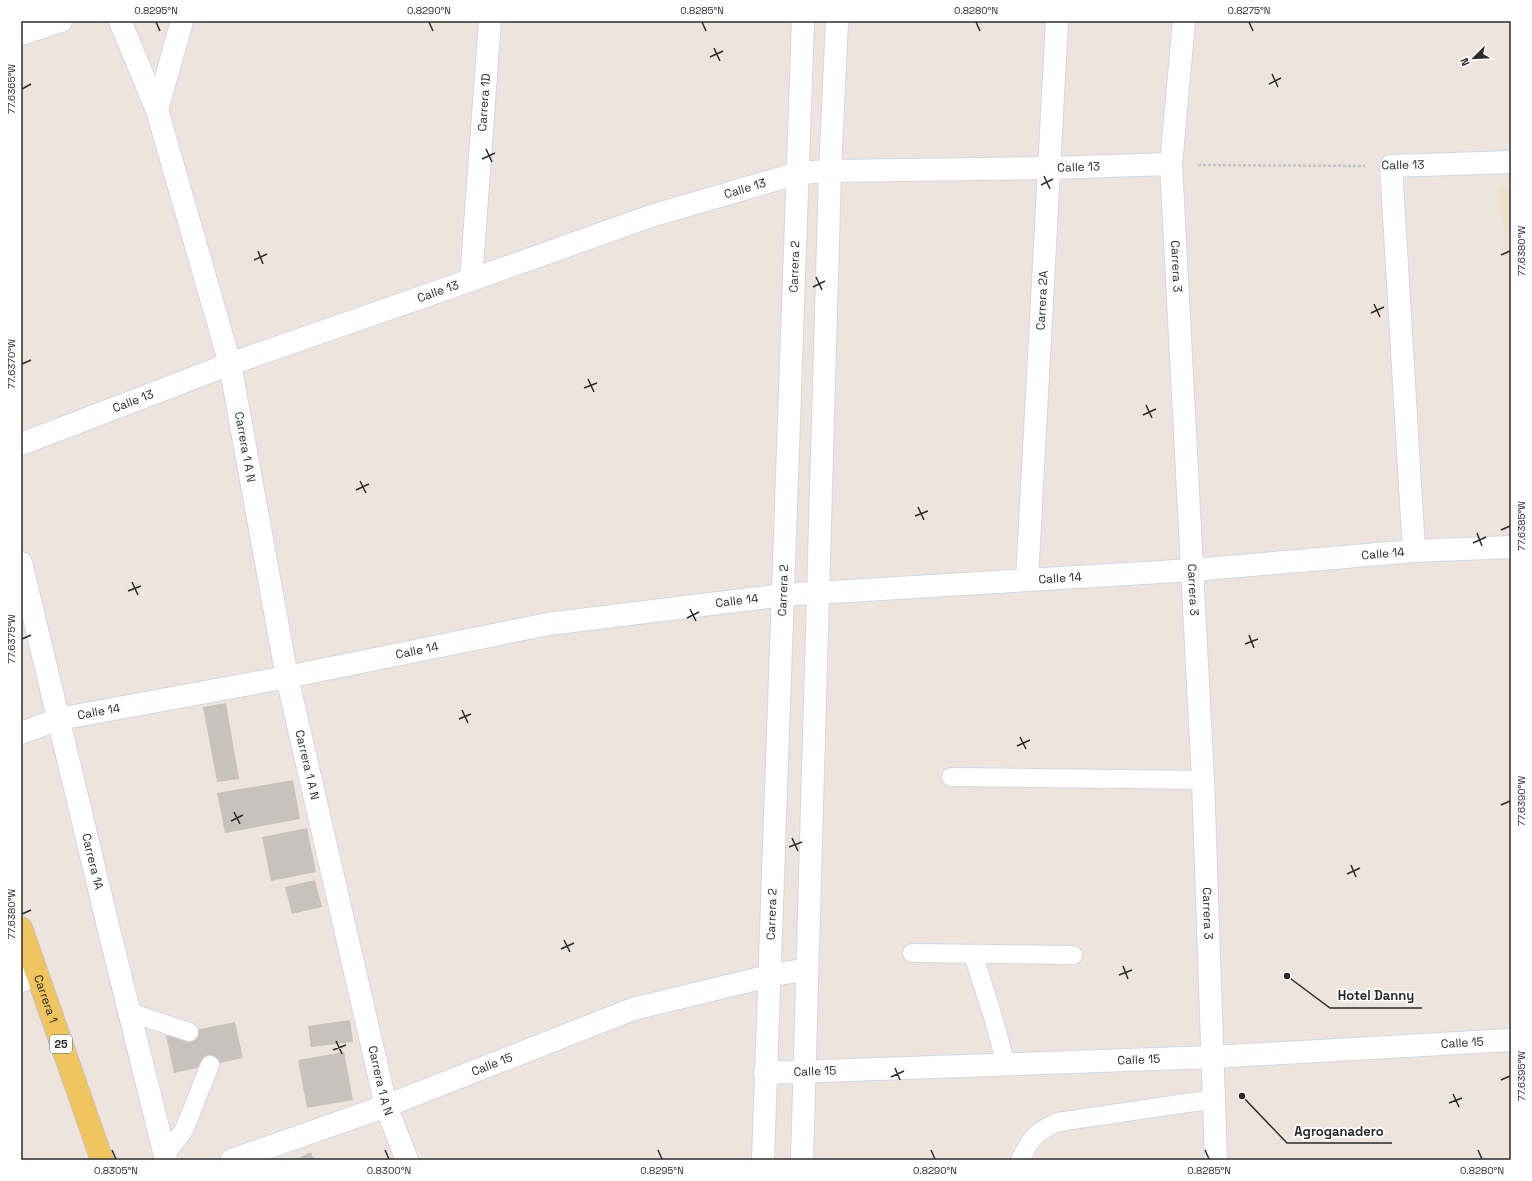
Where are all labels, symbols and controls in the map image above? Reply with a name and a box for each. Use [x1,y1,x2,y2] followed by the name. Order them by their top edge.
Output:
[134,4,178,17] text: 0.8295°N
[407,4,451,17] text: 0.8290°N
[680,4,724,17] text: 0.8285°N
[954,4,998,17] text: 0.8280°N
[1227,4,1271,17] text: 0.8275°N
[1454,38,1494,78] north arrow
[1457,56,1473,68] text: N
[5,64,18,114] text: 77.6365°W
[474,73,494,132] street label: Carrera 1D
[1381,157,1425,173] street label: Calle 13
[1057,158,1100,176] street label: Calle 13
[722,175,768,202] street label: Calle 13
[1515,226,1528,276] text: 77.6380°W
[785,240,803,293] street label: Carrera 2
[1167,240,1186,293] street label: Carrera 3
[1032,270,1052,331] street label: Carrera 2A
[415,277,461,306] street label: Calle 13
[5,339,18,389] text: 77.6370°W
[110,386,156,416] street label: Calle 13
[231,410,259,483] street label: Carrera 1 A N
[1515,501,1528,551] text: 77.6385°W
[1361,544,1406,563] street label: Calle 14
[1184,563,1202,616] street label: Carrera 3
[774,564,792,617] street label: Carrera 2
[1038,569,1083,587] street label: Calle 14
[714,590,760,611] street label: Calle 14
[5,614,18,664] text: 77.6375°W
[394,638,440,663] street label: Calle 14
[76,700,122,723] street label: Calle 14
[291,728,323,801] street label: Carrera 1 A N
[1515,776,1528,826] text: 77.6390°W
[78,832,107,892] street label: Carrera 1A
[1199,887,1216,940] street label: Carrera 3
[763,888,781,940] street label: Carrera 2
[5,889,18,939] text: 77.6380°W
[30,973,62,1025] street label: Carrera 1
[1330,983,1422,1008] callout: Hotel Danny
[1338,987,1414,1004] text: Hotel Danny
[1440,1034,1484,1052] street label: Calle 15
[50,1035,72,1053] road number: 25
[364,1044,397,1118] street label: Carrera 1 A N
[469,1049,515,1080] street label: Calle 15
[1117,1051,1161,1068] street label: Calle 15
[1515,1051,1528,1101] text: 77.6395°W
[793,1062,837,1080] street label: Calle 15
[1287,1118,1392,1143] callout: Agroganadero
[1294,1123,1384,1140] text: Agroganadero
[94,1164,138,1177] text: 0.8305°N
[367,1164,411,1177] text: 0.8300°N
[640,1164,684,1177] text: 0.8295°N
[913,1164,957,1177] text: 0.8290°N
[1187,1164,1231,1177] text: 0.8285°N
[1460,1164,1504,1177] text: 0.8280°N

